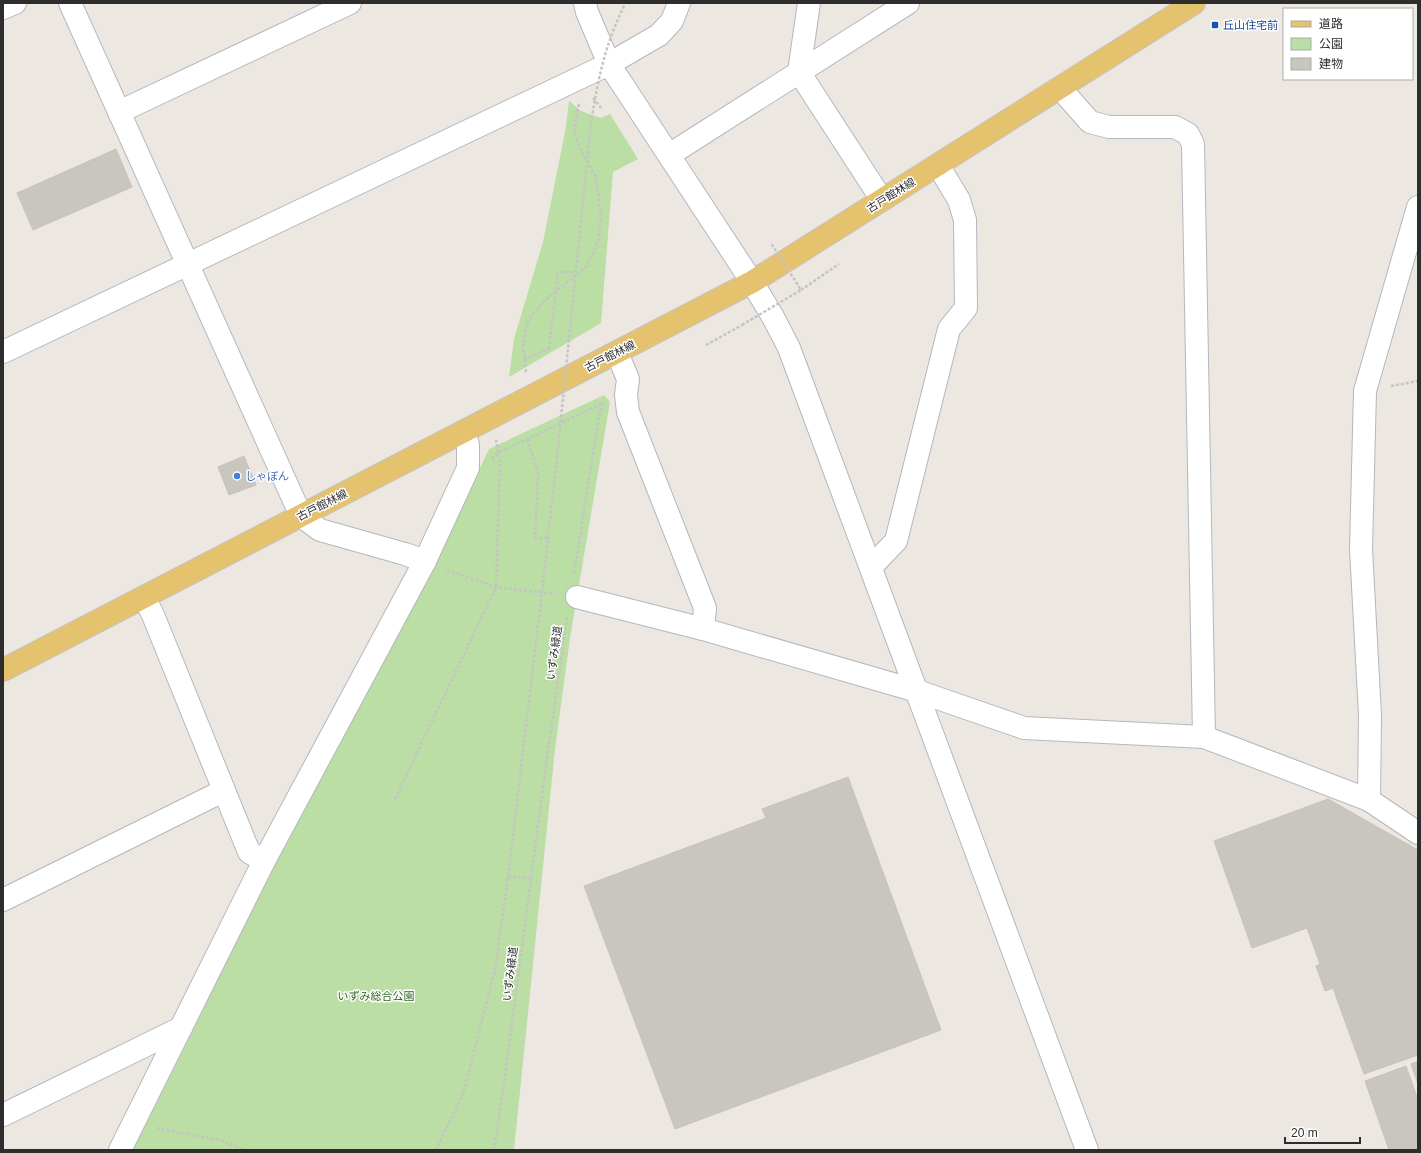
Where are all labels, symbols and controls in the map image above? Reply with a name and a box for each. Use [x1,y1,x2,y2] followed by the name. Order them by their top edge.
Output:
[1283,8,1413,80] legend
[1319,17,1343,31] text: 道路
[1223,19,1278,31] place label: 丘山住宅前
[1210,20,1220,30] marker: 丘山住宅前
[1319,37,1343,51] text: 公園
[1319,57,1343,71] text: 建物
[864,175,918,215] street label: 古戸館林線
[583,338,637,374] street label: 古戸館林線
[245,470,289,482] place label: しゃぼん
[232,471,242,481] marker: しゃぼん
[295,487,349,523] street label: 古戸館林線
[544,625,564,681] street label: いずみ緑道
[501,946,519,1002] street label: いずみ緑道
[338,990,415,1002] park label: いずみ総合公園
[1285,1119,1360,1145] scale bar
[1291,1126,1318,1140] text: 20 m

